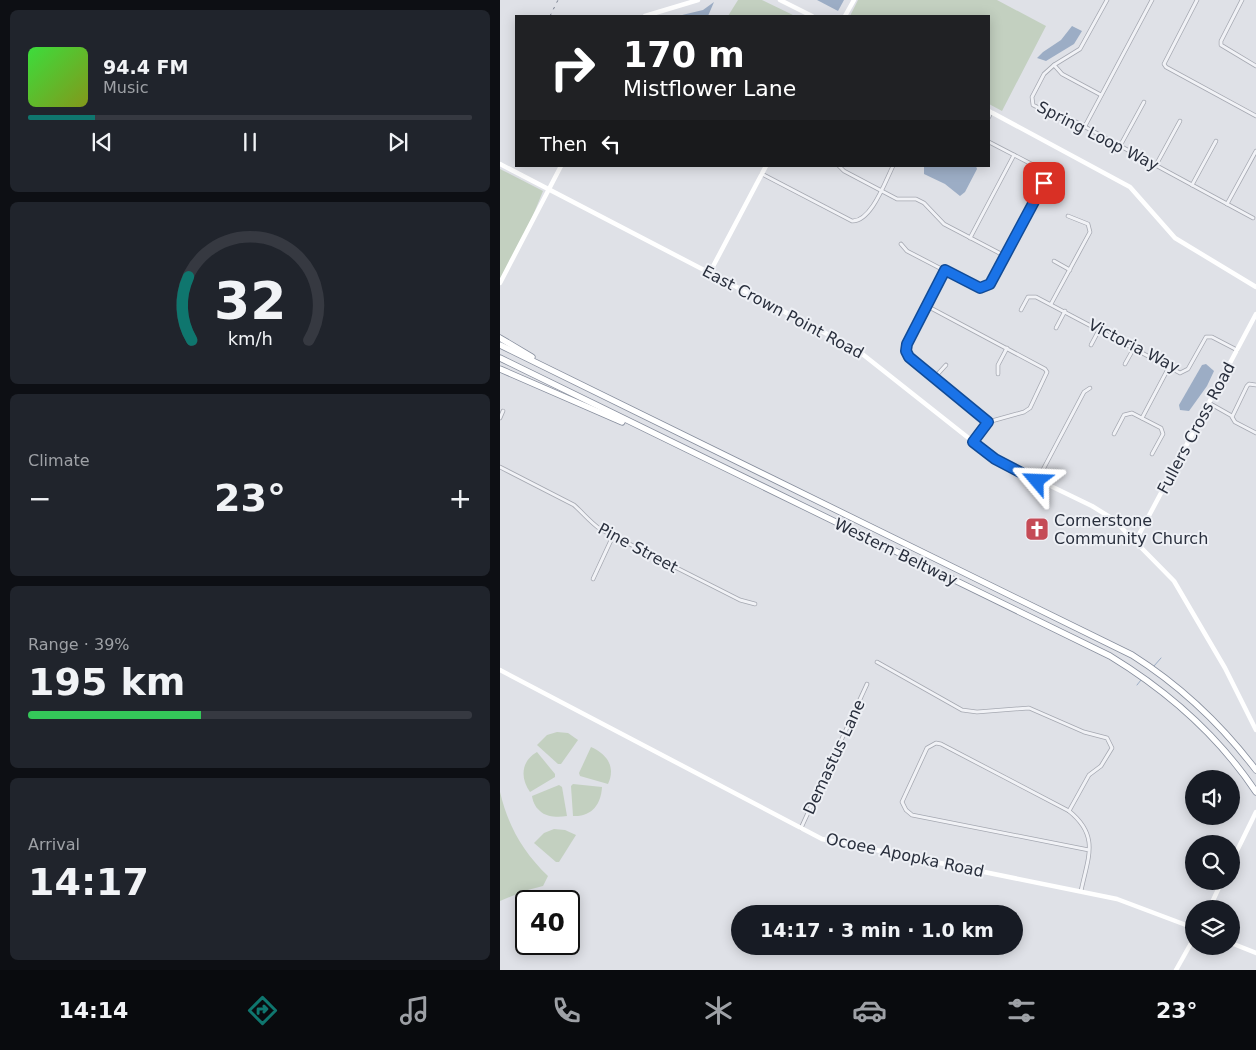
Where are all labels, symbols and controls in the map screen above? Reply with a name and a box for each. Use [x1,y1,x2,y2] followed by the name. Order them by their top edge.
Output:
[540,35,605,100] icon: right
[623,35,745,75] text: 170 m
[103,56,188,78] text: 94.4 FM
[623,76,796,101] text: Mistflower Lane
[103,78,149,97] text: Music
[1034,97,1162,175] street label: Spring Loop Way
[88,128,116,156] icon: previous
[236,128,264,156] icon: pause
[384,128,412,156] icon: next
[597,130,625,158] icon: left
[540,133,587,155] text: Then
[1023,162,1065,204] pin
[1030,169,1058,197] icon: arrive
[699,261,867,363] street label: East Crown Point Road
[214,271,286,331] text: 32
[1085,315,1183,377] street label: Victoria Way
[227,328,273,349] text: km/h
[1153,359,1239,497] street label: Fullers Cross Road
[28,451,90,470] text: Climate
[1010,454,1062,506] position arrow
[214,476,286,520] text: 23°
[28,482,51,515] text: −
[449,482,472,515] text: +
[1054,511,1208,548] place label: Cornerstone Community Church
[831,514,961,590] street label: Western Beltway
[1024,516,1050,542] church icon: Cornerstone Community Church
[595,519,681,577] street label: Pine Street
[28,635,130,654] text: Range · 39%
[28,660,185,704] text: 195 km
[799,697,869,817] street label: Demastus Lane
[1185,770,1240,955] map controls
[1185,770,1240,825] button: sound
[824,829,986,881] street label: Ocoee Apopka Road
[28,835,80,854] text: Arrival
[1185,835,1240,890] button: search
[28,860,149,904] text: 14:17
[515,890,580,955] speed limit sign: 40
[1185,900,1240,955] button: layers
[760,919,994,941] text: 14:17 · 3 min · 1.0 km
[245,993,280,1028] icon: directions
[397,993,432,1028] icon: music
[549,993,584,1028] icon: phone
[701,993,736,1028] icon: climate
[852,993,887,1028] icon: car
[1004,993,1039,1028] icon: filters
[58,998,128,1023] text: 14:14
[1156,998,1198,1023] text: 23°

